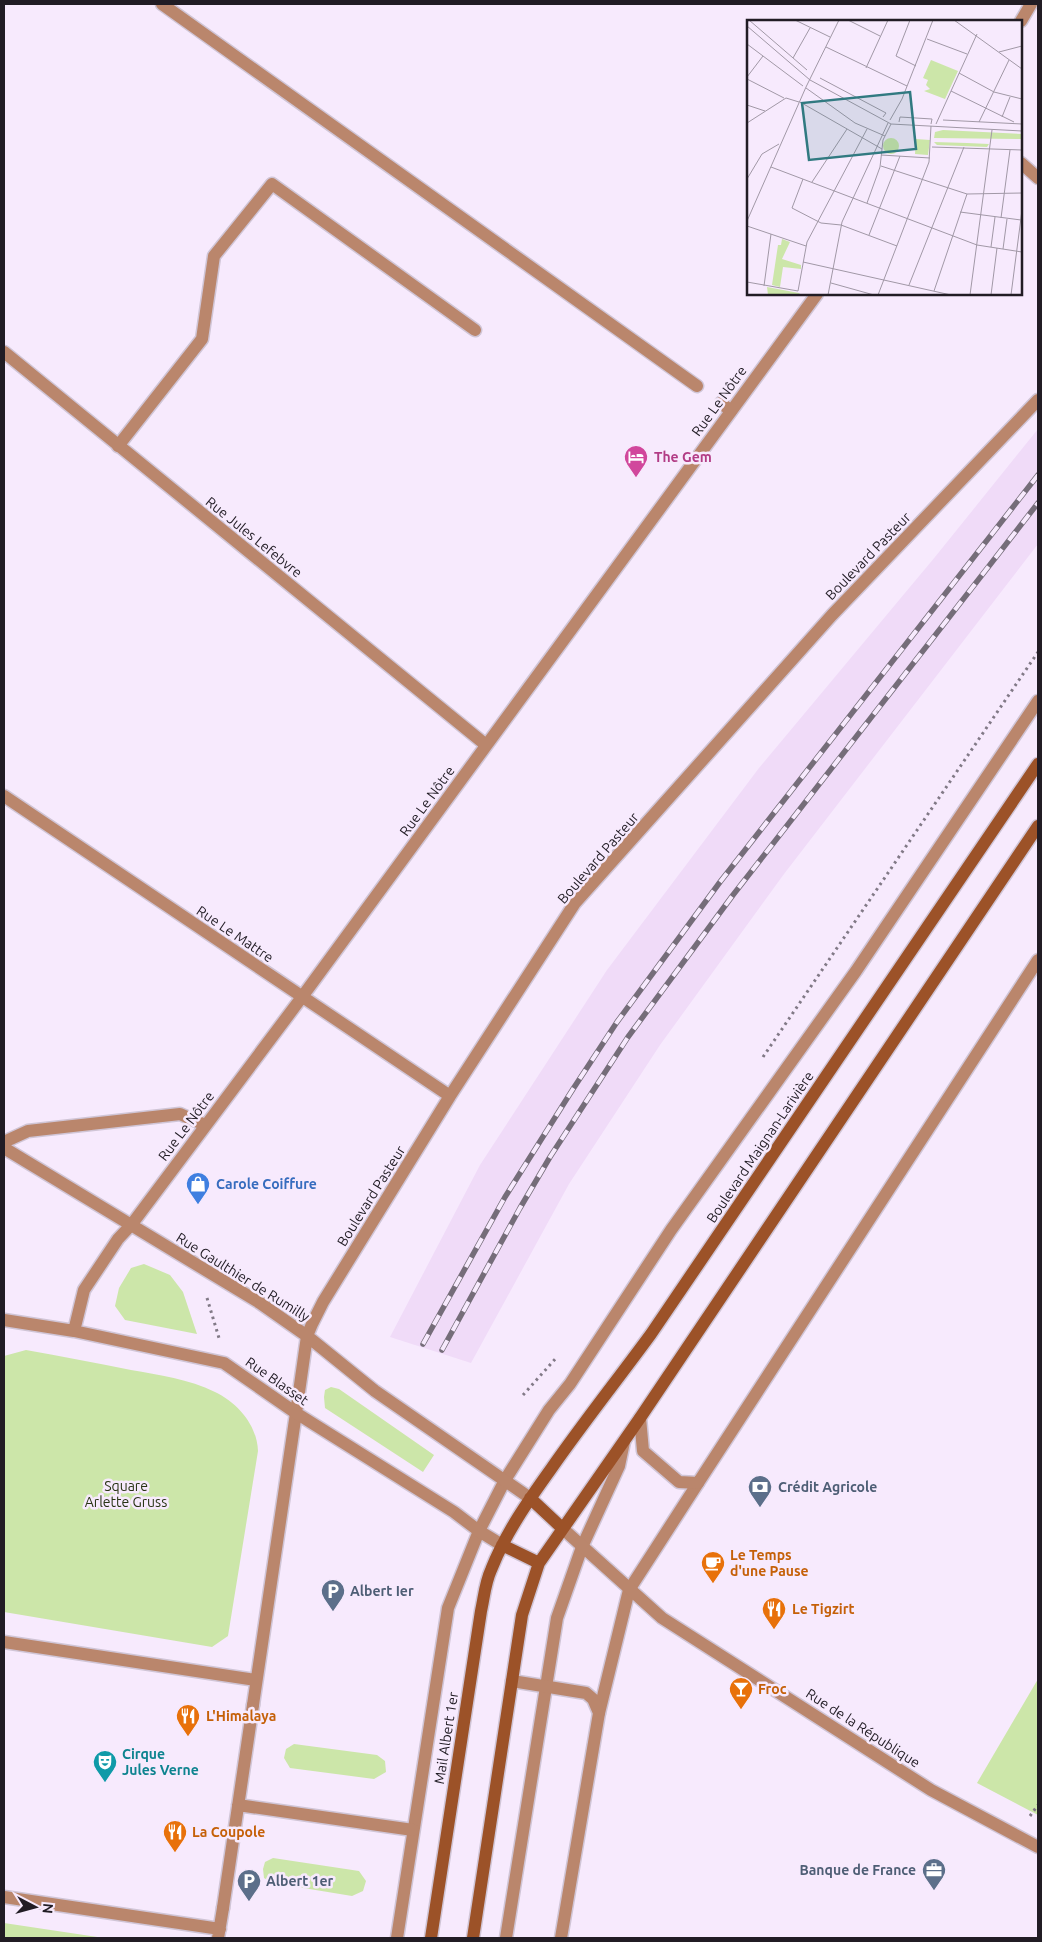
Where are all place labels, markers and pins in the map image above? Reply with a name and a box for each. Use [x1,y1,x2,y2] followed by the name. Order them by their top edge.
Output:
[623,444,649,478] hotel icon: The Gem
[654,449,712,465] place label: The Gem
[185,1171,211,1205] shop icon: Carole Coiffure
[216,1176,317,1192] place label: Carole Coiffure
[747,1474,773,1508] bank icon: Crédit Agricole
[778,1479,877,1495] place label: Crédit Agricole
[730,1547,809,1579] place label: Le Temps d'une Pause
[700,1550,726,1584] cafe icon: Le Temps d'une Pause
[320,1578,346,1612] parking icon: Albert Ier
[350,1583,414,1599] place label: Albert Ier
[761,1596,787,1630] restaurant icon: Le Tigzirt
[792,1601,855,1617] place label: Le Tigzirt
[728,1676,754,1710] bar icon: Froc
[758,1681,787,1697] place label: Froc
[175,1703,201,1737] restaurant icon: L'Himalaya
[206,1708,276,1724] place label: L'Himalaya
[122,1746,199,1778] place label: Cirque Jules Verne
[92,1749,118,1783] theatre icon: Cirque Jules Verne
[162,1819,188,1853] restaurant icon: La Coupole
[192,1824,265,1840] place label: La Coupole
[921,1857,947,1891] office icon: Banque de France
[799,1862,916,1878] place label: Banque de France
[236,1868,262,1902] parking icon: Albert 1er
[266,1873,334,1889] place label: Albert 1er

